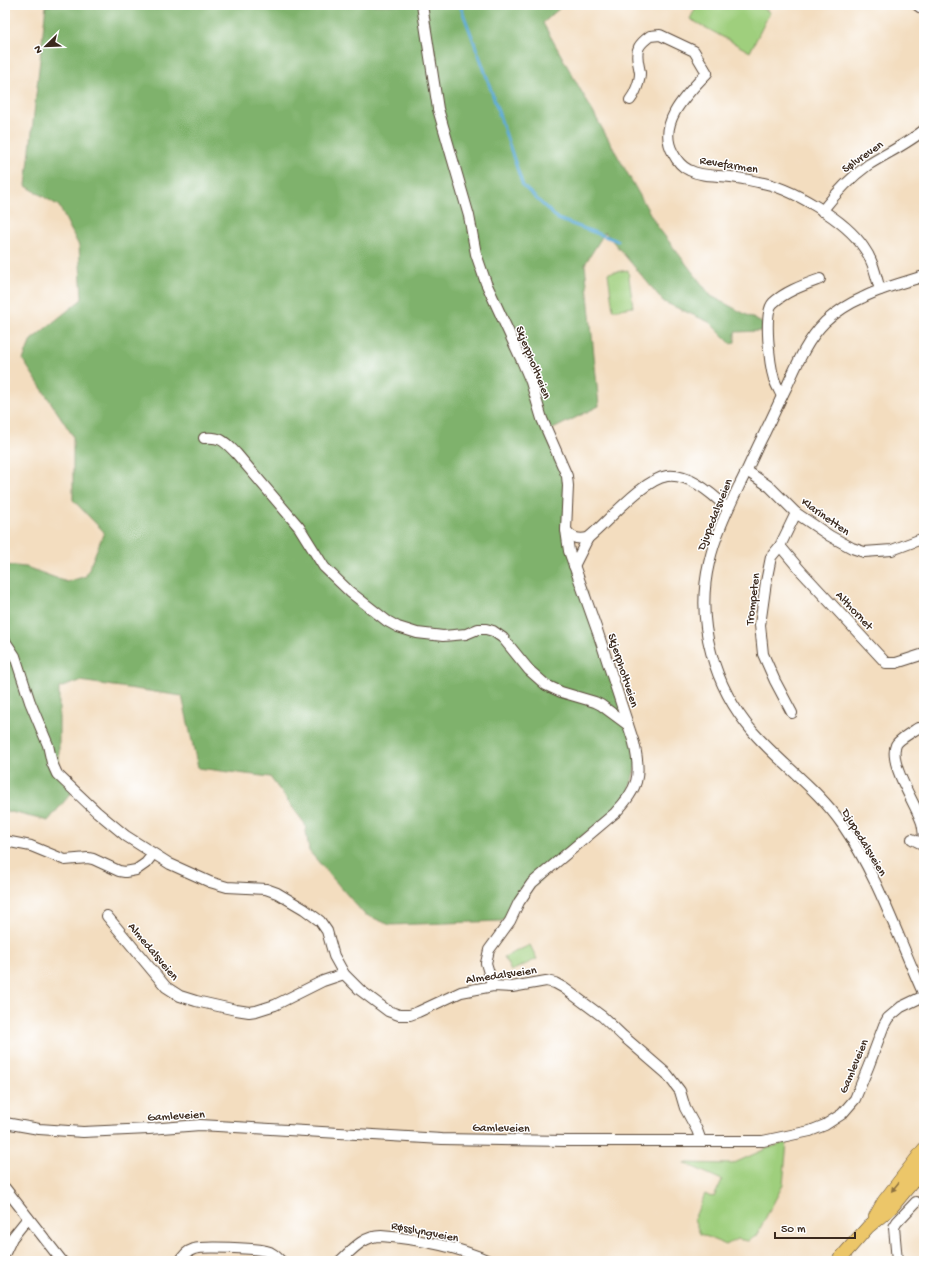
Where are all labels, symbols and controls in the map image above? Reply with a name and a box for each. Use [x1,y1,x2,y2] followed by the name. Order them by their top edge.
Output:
[26,26,66,66] north arrow
[32,43,46,55] text: N
[840,138,887,177] street label: Sølvreven
[698,154,759,178] street label: Revefarmen
[511,324,553,401] street label: Skjerpholtveien
[695,477,737,553] street label: Djupedalsveien
[798,496,852,540] street label: Klarinetten
[744,572,764,627] street label: Trompeten
[832,589,876,635] street label: Althornet
[604,632,641,710] street label: Skjerpholtveien
[837,806,889,879] street label: Djupedalsveien
[124,921,181,984] street label: Almedalsveien
[465,964,538,988] street label: Almedalsveien
[837,1037,873,1096] street label: Gamleveien
[147,1108,206,1125] street label: Gamleveien
[472,1121,530,1137] street label: Gamleveien
[891,1182,900,1193] one-way arrow
[775,1214,855,1240] scale bar
[390,1220,460,1246] street label: Røsslyngveien
[781,1223,806,1237] text: 50 m

